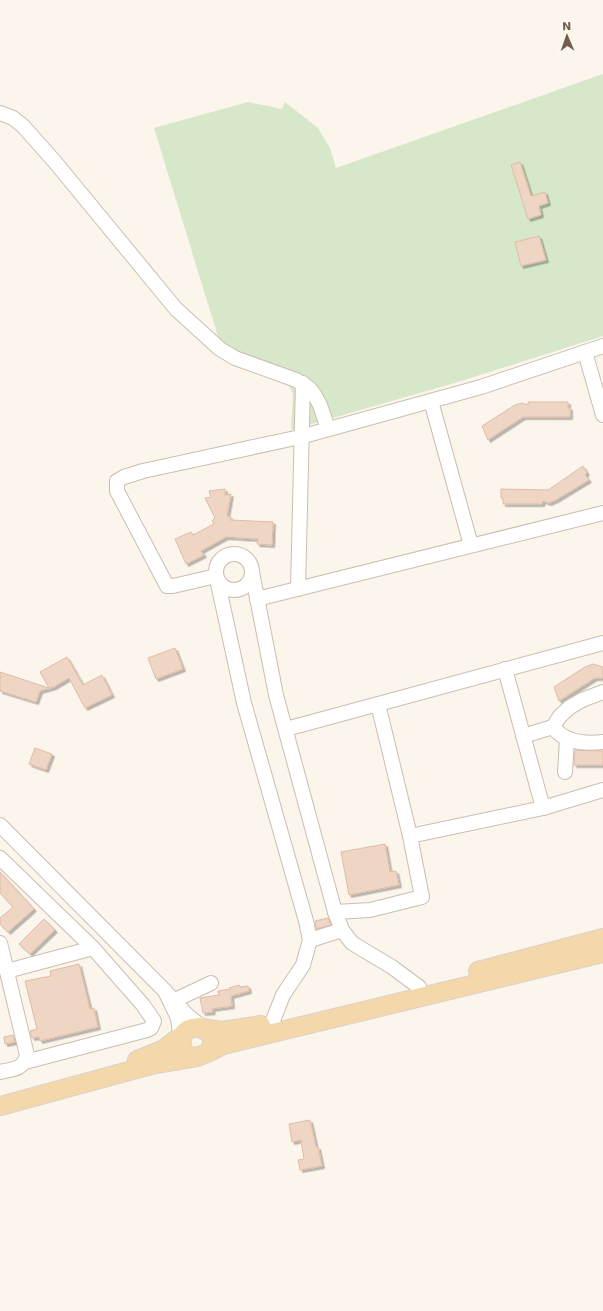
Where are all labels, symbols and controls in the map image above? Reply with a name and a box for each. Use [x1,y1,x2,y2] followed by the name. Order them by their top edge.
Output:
[547,16,587,56] north arrow
[562,20,572,33] text: N

